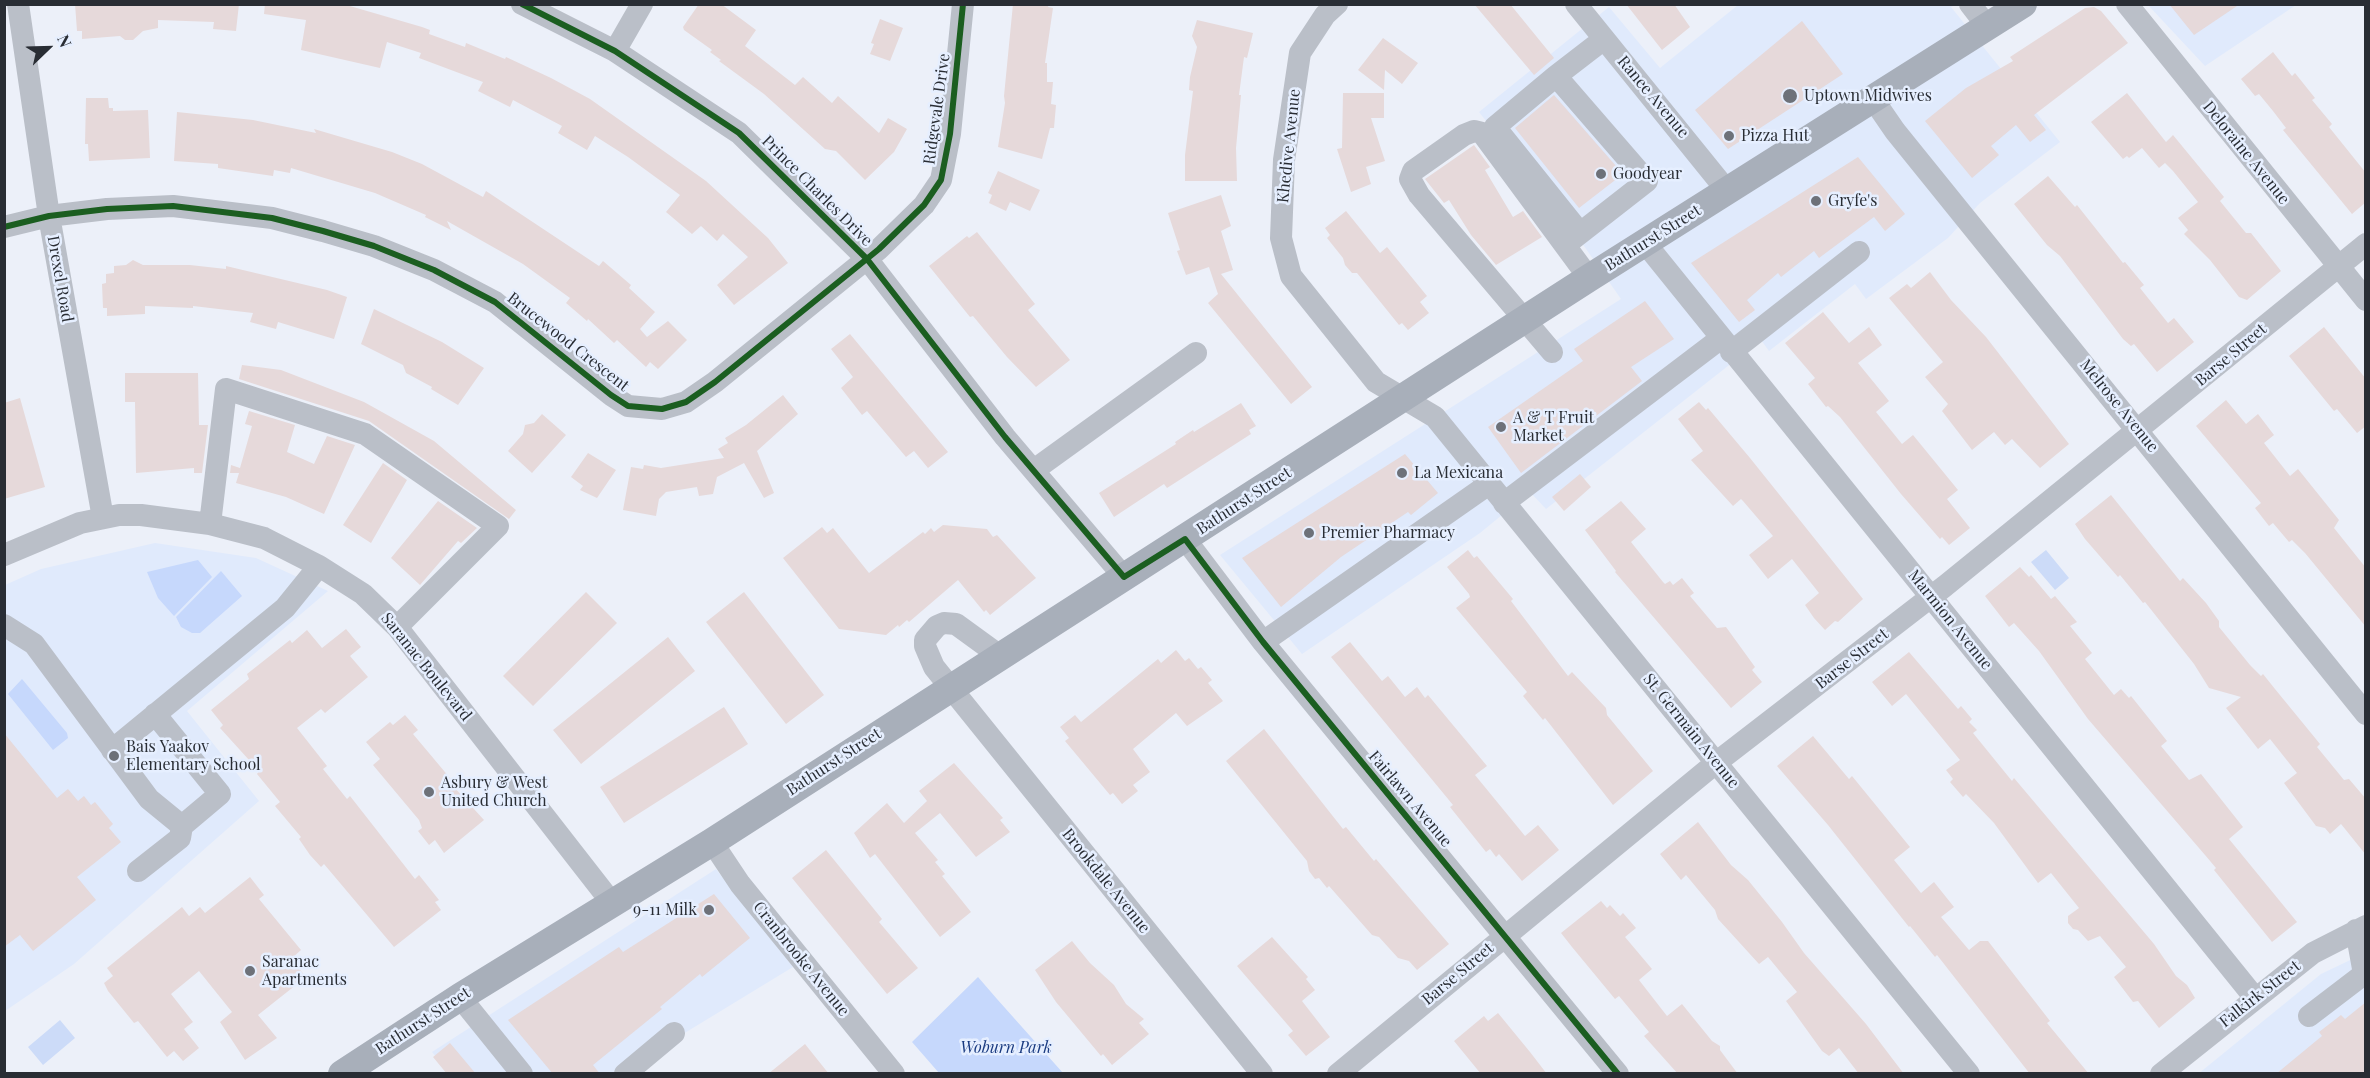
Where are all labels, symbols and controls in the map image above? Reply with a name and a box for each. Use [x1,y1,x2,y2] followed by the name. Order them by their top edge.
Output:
[18,18,78,78] north arrow
[53,31,77,50] text: N
[920,52,954,166] street label: Ridgevale Drive
[1613,52,1693,142] street label: Ranee Avenue
[1804,86,1932,106] place label: Uptown Midwives
[1781,87,1799,105] marker: Uptown Midwives
[1273,88,1305,204] street label: Khedive Avenue
[2199,98,2293,208] street label: Deloraine Avenue
[1741,126,1809,146] place label: Pizza Hut
[1722,129,1736,143] marker: Pizza Hut
[758,132,876,250] street label: Prince Charles Drive
[1613,164,1682,184] place label: Goodyear
[1594,167,1608,181] marker: Goodyear
[1828,191,1877,211] place label: Gryfe's
[1809,194,1823,208] marker: Gryfe's
[1602,201,1704,275] street label: Bathurst Street
[43,234,77,324] street label: Drexel Road
[503,288,633,396] street label: Brucewood Crescent
[2191,320,2271,390] street label: Barse Street
[2076,356,2162,456] street label: Melrose Avenue
[1513,408,1594,446] place label: A & T Fruit Market
[1494,420,1508,434] marker: A & T Fruit Market
[1193,463,1295,539] street label: Bathurst Street
[1414,463,1503,483] place label: La Mexicana
[1395,466,1409,480] marker: La Mexicana
[1321,523,1455,543] place label: Premier Pharmacy
[1302,526,1316,540] marker: Premier Pharmacy
[1904,566,1996,674] street label: Marmion Avenue
[377,609,475,725] street label: Saranac Boulevard
[1812,625,1892,693] street label: Barse Street
[1639,670,1743,792] street label: St. Germain Avenue
[783,724,885,800] street label: Bathurst Street
[126,737,261,775] place label: Bais Yaakov Elementary School
[1364,747,1456,851] street label: Fairlawn Avenue
[107,749,121,763] marker: Bais Yaakov Elementary School
[441,773,547,811] place label: Asbury & West United Church
[422,785,436,799] marker: Asbury & West United Church
[1058,825,1154,937] street label: Brookdale Avenue
[749,898,853,1020] street label: Cranbrooke Avenue
[633,900,697,920] place label: 9-11 Milk
[702,903,716,917] marker: 9-11 Milk
[1418,939,1498,1009] street label: Barse Street
[262,952,347,990] place label: Saranac Apartments
[2216,956,2304,1032] street label: Falkirk Street
[243,964,257,978] marker: Saranac Apartments
[372,983,474,1059] street label: Bathurst Street
[960,1038,1052,1058] park label: Woburn Park

